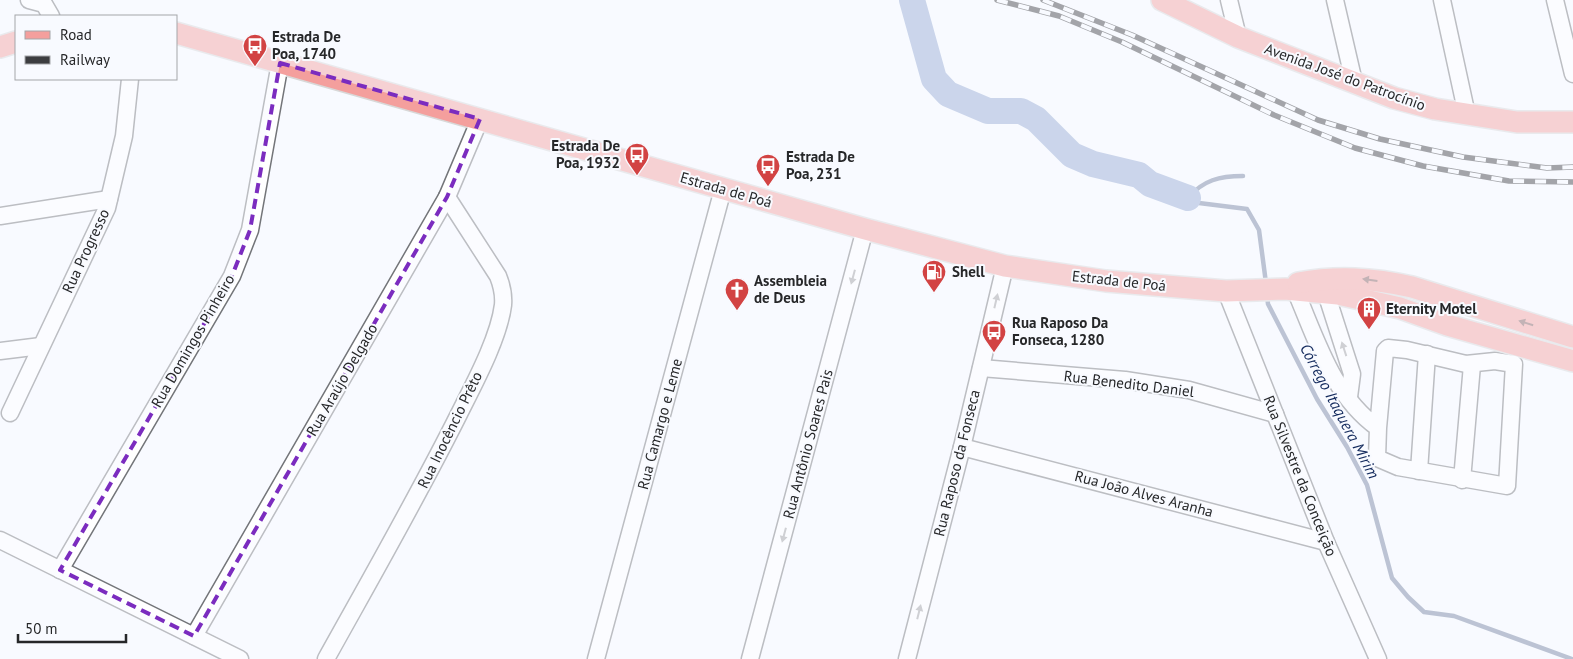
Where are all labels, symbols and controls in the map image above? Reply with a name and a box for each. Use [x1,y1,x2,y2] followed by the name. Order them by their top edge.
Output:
[15,15,178,80] legend
[60,25,92,44] text: Road
[272,27,341,63] place label: Estrada De Poa, 1740
[242,33,268,67] bus stop icon: Estrada De Poa, 1740
[1262,39,1428,114] street label: Avenida José do Patrocínio
[60,50,110,69] text: Railway
[551,136,620,172] place label: Estrada De Poa, 1932
[624,142,650,176] bus stop icon: Estrada De Poa, 1932
[786,147,855,183] place label: Estrada De Poa, 231
[755,153,781,187] bus stop icon: Estrada De Poa, 231
[678,167,774,212] street label: Estrada de Poá
[58,206,113,296] street label: Rua Progresso
[921,259,947,293] fuel station icon: Shell
[952,262,985,281] place label: Shell
[1071,266,1167,295] street label: Estrada de Poá
[849,269,857,284] one-way arrow
[147,271,238,411] street label: Rua Domingos Pinheiro
[754,271,827,307] place label: Assembleia de Deus
[1362,275,1378,283] one-way arrow
[724,277,750,311] church icon: Assembleia de Deus
[993,293,1001,309] one-way arrow
[1356,296,1382,330] building icon: Eternity Motel
[1386,299,1477,318] place label: Eternity Motel
[1012,313,1108,349] place label: Rua Raposo Da Fonseca, 1280
[981,319,1007,353] bus stop icon: Rua Raposo Da Fonseca, 1280
[1519,319,1534,327] one-way arrow
[302,320,381,439] street label: Rua Araújo Delgado
[1296,340,1384,482] water label: Córrego Itaquera Mirim
[1340,342,1348,357] one-way arrow
[633,356,686,491] street label: Rua Camargo e Leme
[1063,366,1196,401] street label: Rua Benedito Daniel
[778,367,837,521] street label: Rua Antônio Soares Pais
[413,368,486,491] street label: Rua Inocêncio Prêto
[929,388,984,538] street label: Rua Raposo da Fonseca
[1260,393,1341,559] street label: Rua Silvestre da Conceição
[1073,466,1215,521] street label: Rua João Alves Aranha
[779,527,787,542] one-way arrow
[915,604,923,619] one-way arrow
[18,612,125,644] scale bar
[25,619,58,638] text: 50 m

